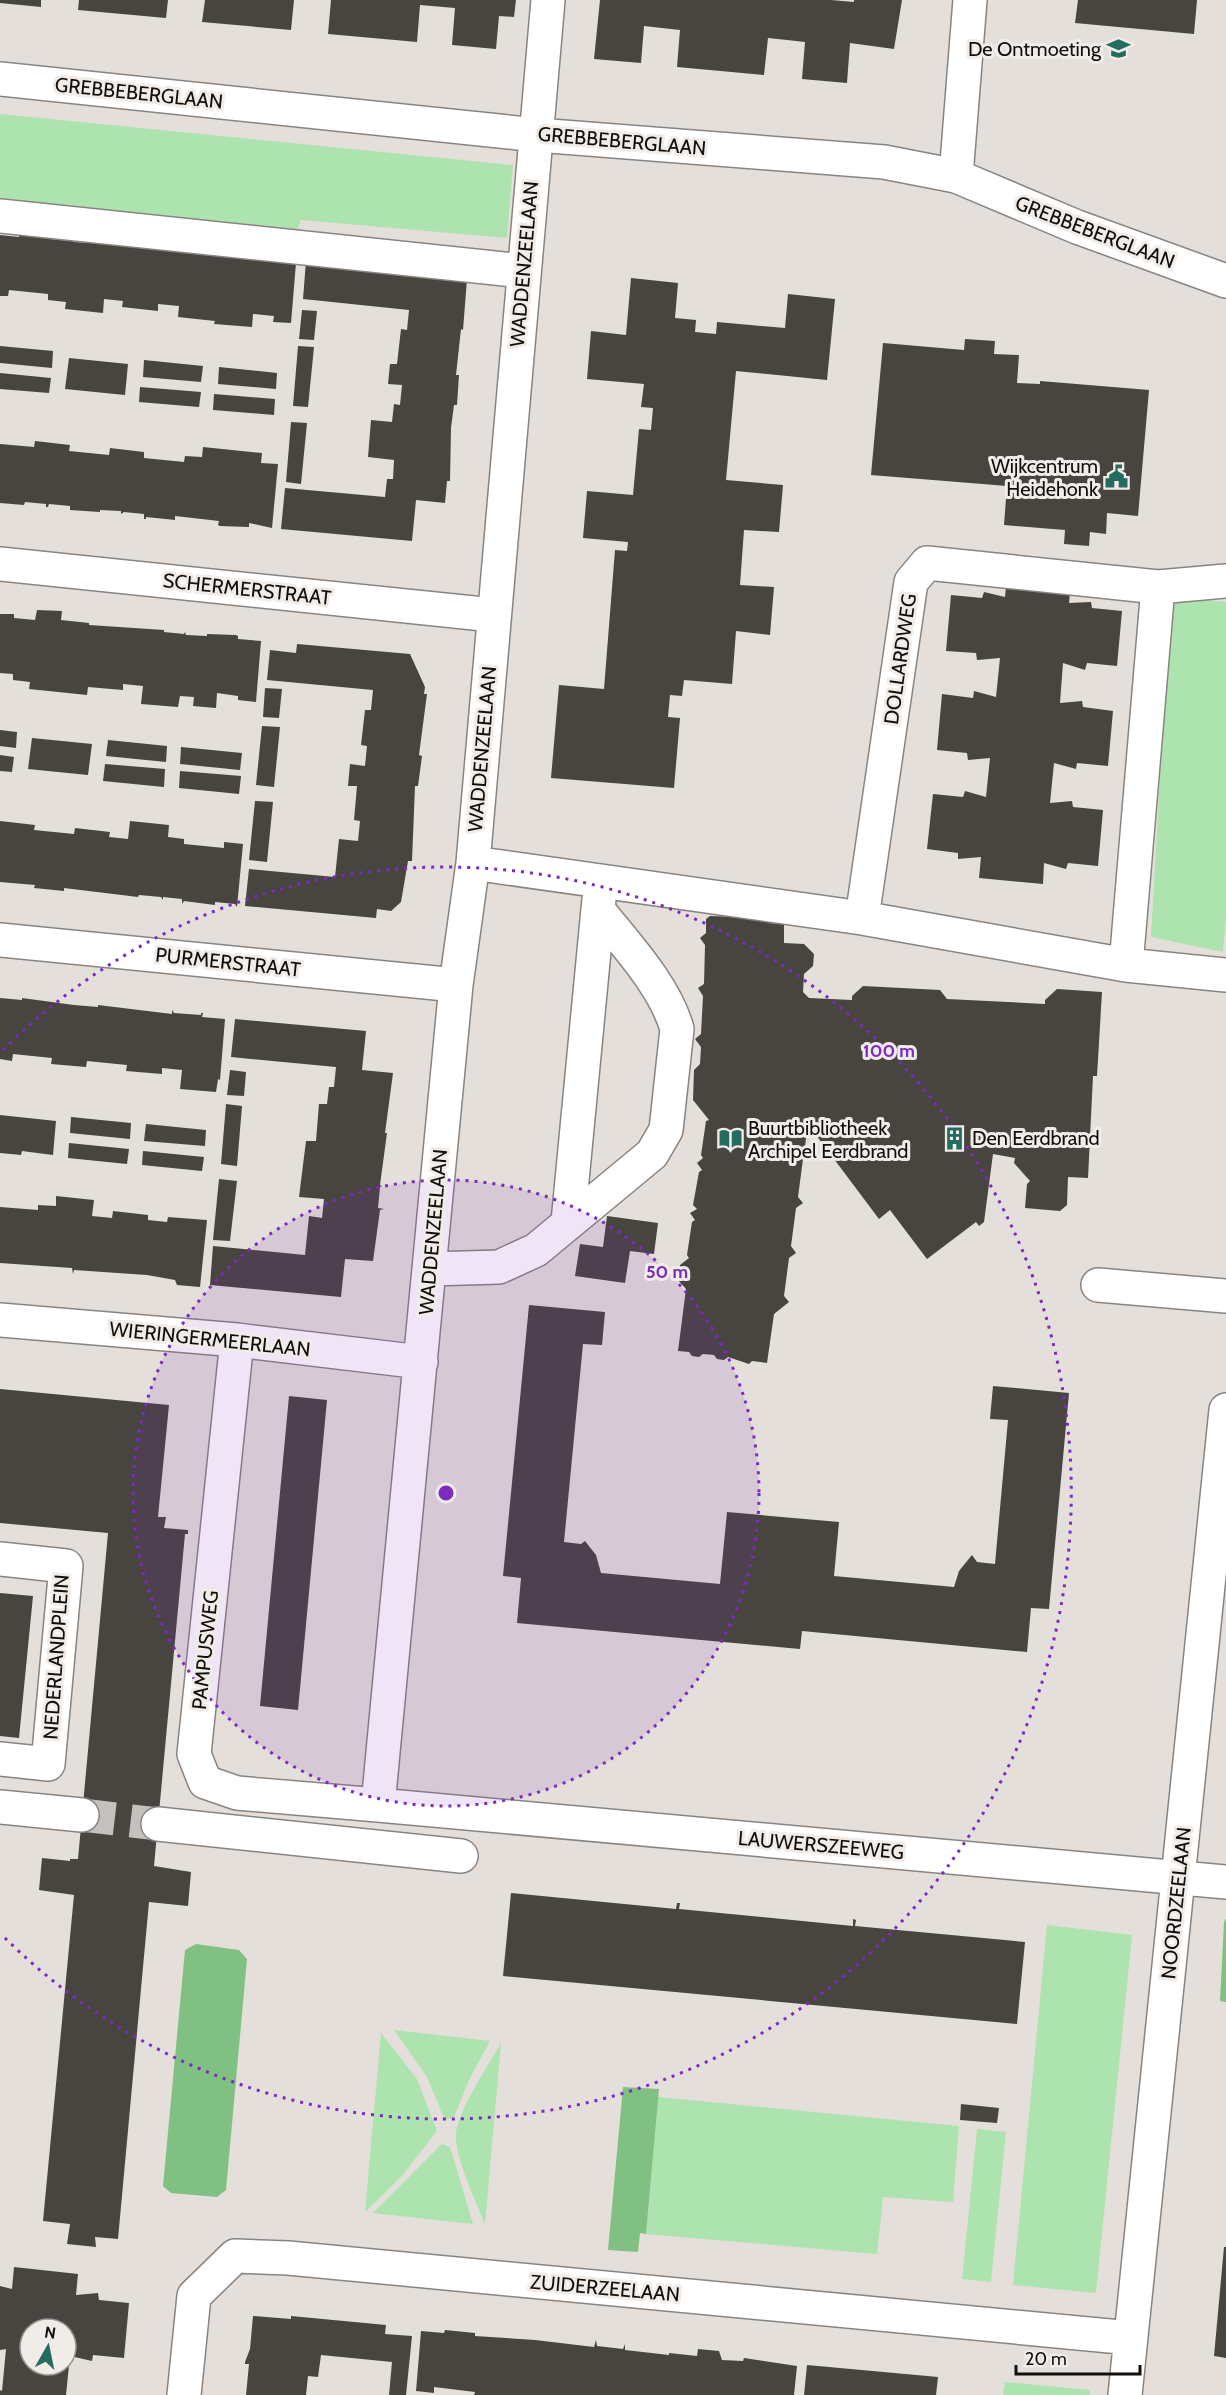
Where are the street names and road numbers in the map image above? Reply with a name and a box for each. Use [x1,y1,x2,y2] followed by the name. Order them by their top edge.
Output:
[54,72,224,114] street label: GREBBEBERGLAAN
[537,122,707,160] street label: GREBBEBERGLAAN
[505,180,543,348] street label: WADDENZEELAAN
[1012,191,1178,273] street label: GREBBEBERGLAAN
[162,568,333,610] street label: SCHERMERSTRAAT
[879,592,921,726] street label: DOLLARDWEG
[463,665,501,833] street label: WADDENZEELAAN
[154,942,302,982] street label: PURMERSTRAAT
[414,1148,452,1316] street label: WADDENZEELAAN
[108,1317,312,1361] street label: WIERINGERMEERLAAN
[38,1574,74,1740] street label: NEDERLANDPLEIN
[187,1589,223,1711] street label: PAMPUSWEG
[737,1826,905,1864] street label: LAUWERSZEEWEG
[1156,1826,1196,1980] street label: NOORDZEELAAN
[529,2270,681,2306] street label: ZUIDERZEELAAN

